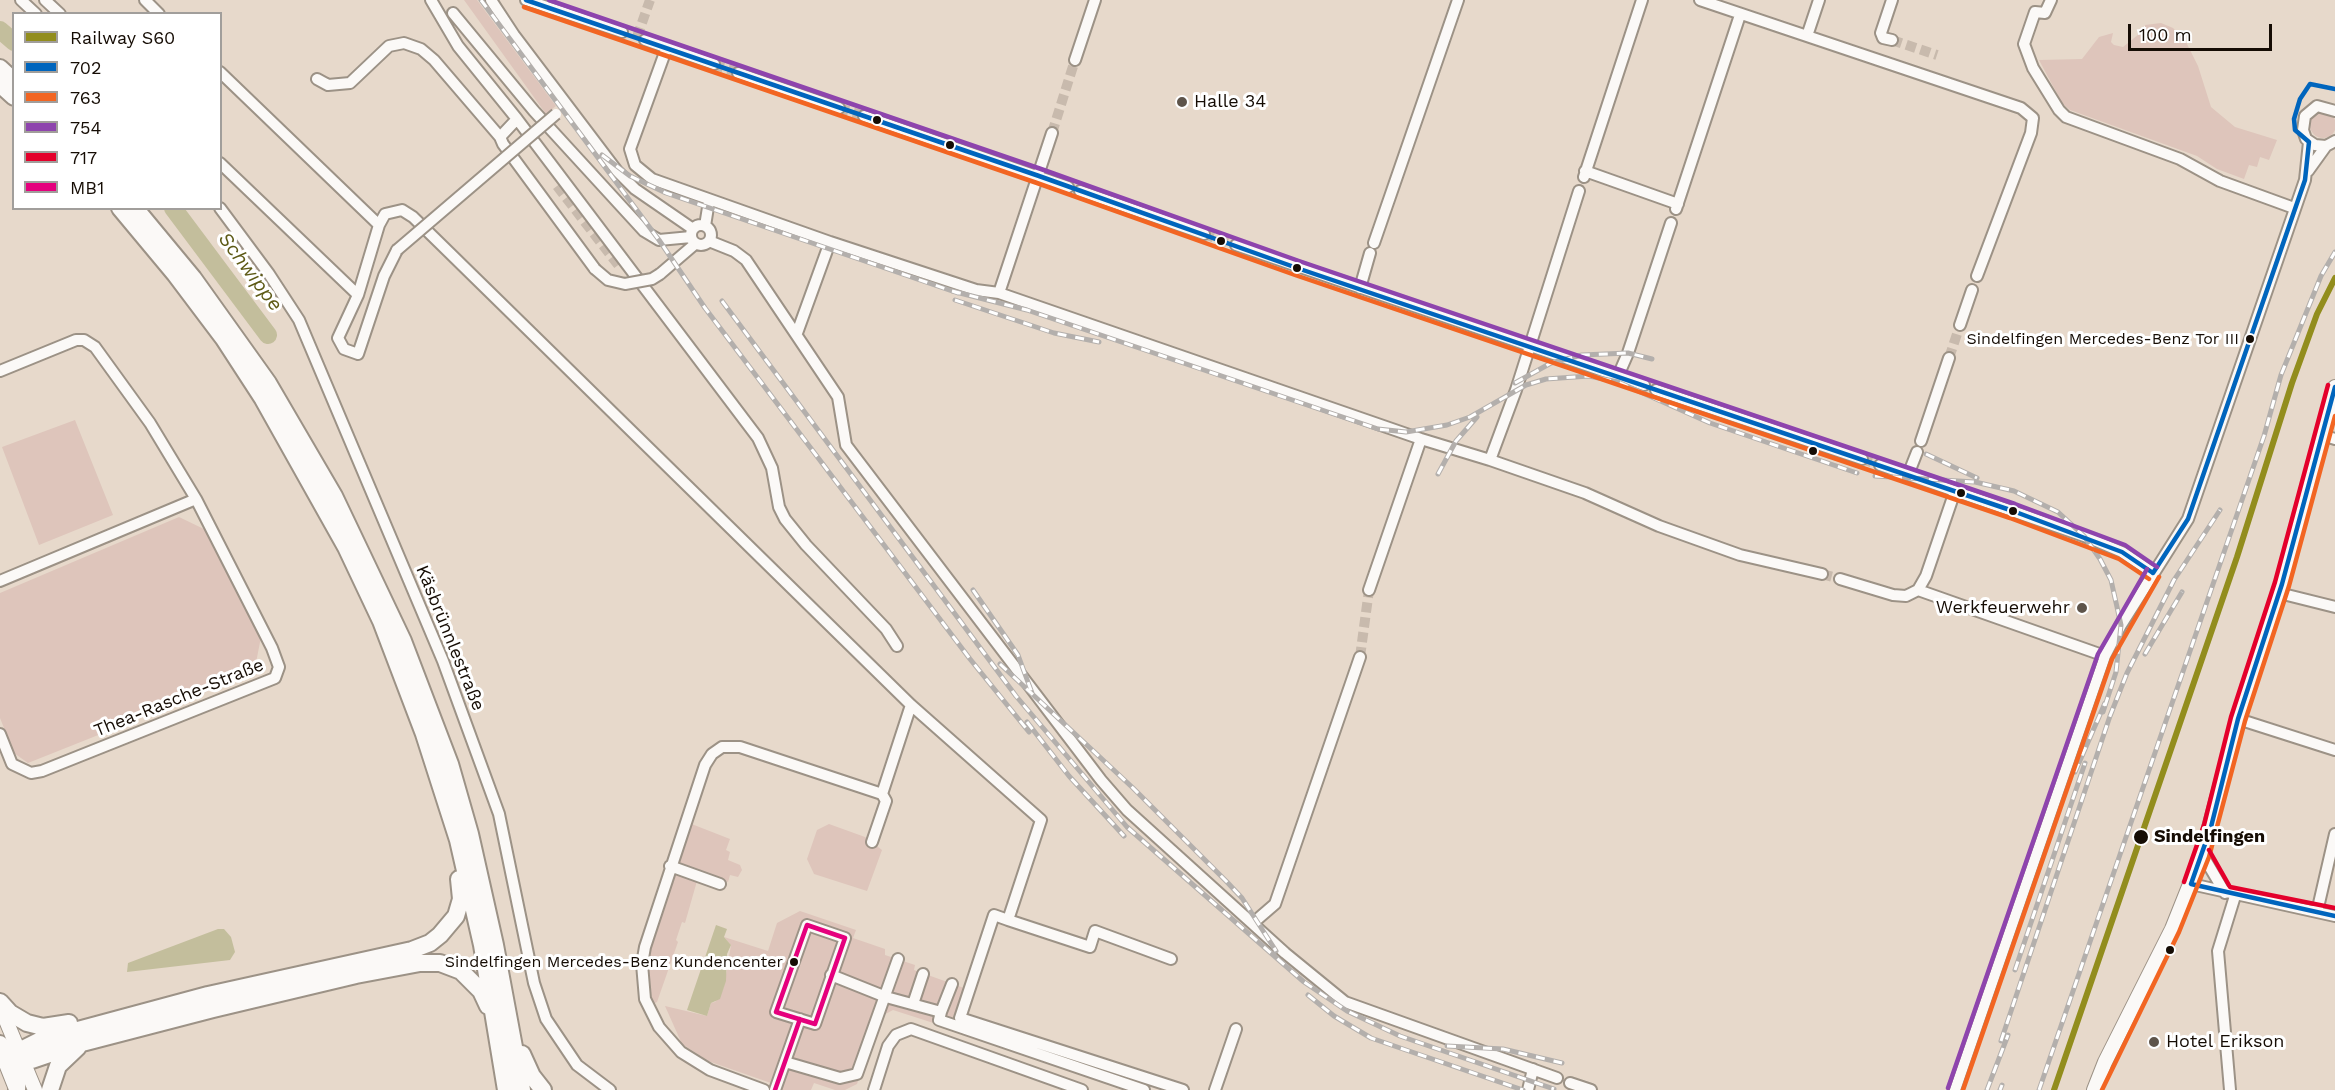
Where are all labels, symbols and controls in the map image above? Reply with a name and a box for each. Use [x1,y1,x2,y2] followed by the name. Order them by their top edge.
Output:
[12,12,222,210] legend
[2131,12,2275,50] scale bar
[2139,24,2192,45] text: 100 m
[70,27,175,48] text: Railway S60
[70,57,101,78] text: 702
[70,87,101,108] text: 763
[1194,91,1266,113] place label: Halle 34
[1175,95,1189,109] marker: Halle 34
[871,114,883,126] unlabelled marker
[70,117,102,138] text: 754
[944,139,956,151] unlabelled marker
[70,147,97,168] text: 717
[70,177,104,198] text: MB1
[213,228,287,316] water label: Schwippe
[1215,235,1227,247] unlabelled marker
[1291,262,1303,274] unlabelled marker
[1967,329,2239,349] place label: Sindelfingen Mercedes-Benz Tor III
[2244,333,2256,345] marker: Sindelfingen Mercedes-Benz Tor III
[1807,445,1819,457] unlabelled marker
[1955,487,1967,499] unlabelled marker
[2007,505,2019,517] unlabelled marker
[411,562,489,714] street label: Käsbrünnlestraße
[1936,597,2070,619] place label: Werkfeuerwehr
[2075,601,2089,615] marker: Werkfeuerwehr
[91,654,267,742] street label: Thea-Rasche-Straße
[2154,826,2265,848] place label: Sindelfingen
[2132,828,2150,846] marker: Sindelfingen
[2164,944,2176,956] unlabelled marker
[445,952,783,972] place label: Sindelfingen Mercedes-Benz Kundencenter
[788,956,800,968] marker: Sindelfingen Mercedes-Benz Kundencenter
[2166,1031,2284,1053] place label: Hotel Erikson
[2147,1035,2161,1049] marker: Hotel Erikson

